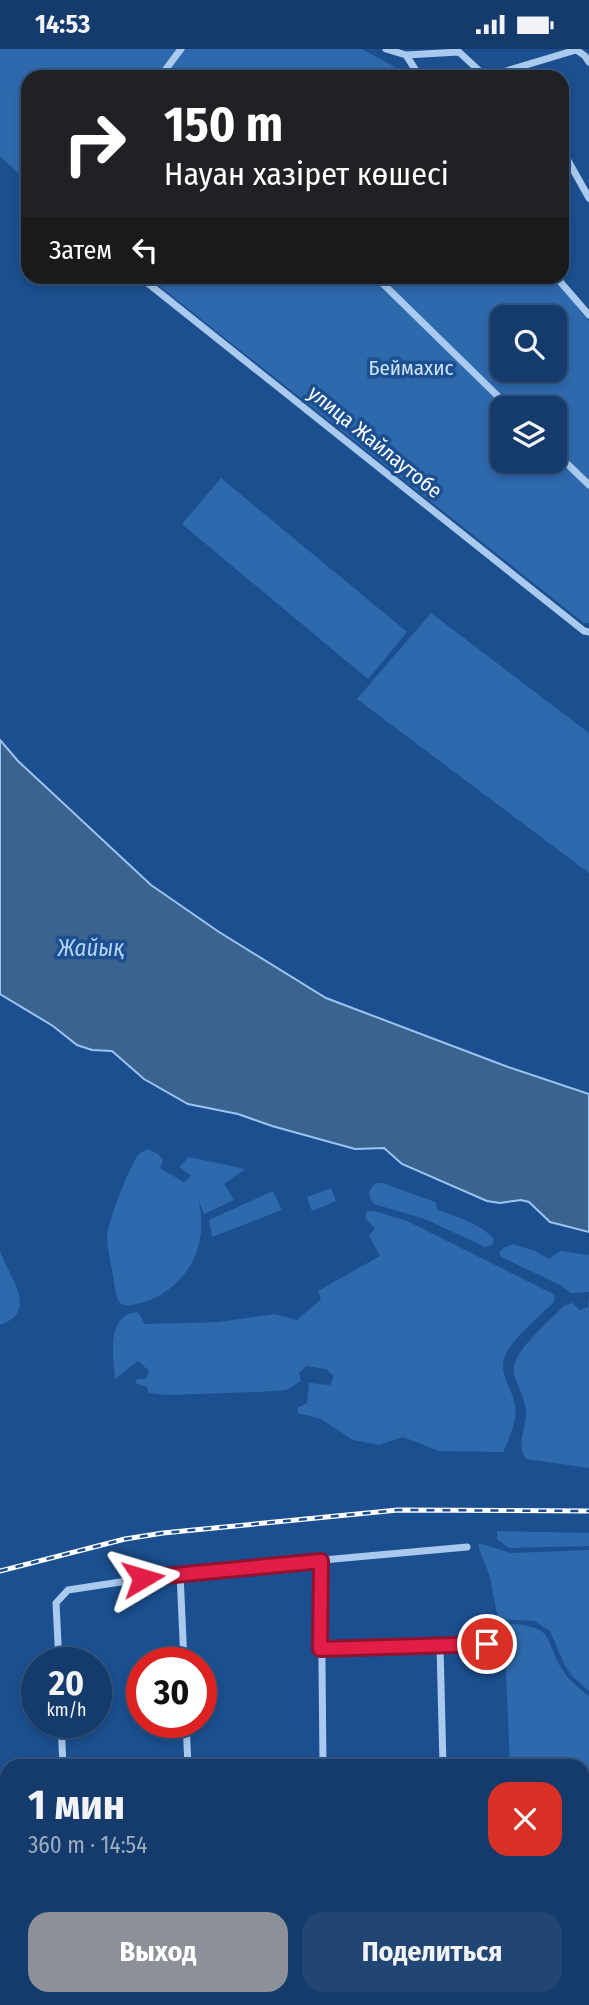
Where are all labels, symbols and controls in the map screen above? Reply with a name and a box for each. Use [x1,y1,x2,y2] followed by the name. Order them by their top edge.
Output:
[35,9,90,40] text: 14:53
[164,95,283,154] text: 150 m
[49,98,140,189] icon: right
[164,155,449,193] text: Науан хазірет көшесі
[126,231,164,269] icon: left
[49,235,112,266] text: Затем
[490,305,567,473] map controls
[490,305,567,382] button: search
[368,355,454,381] park label: Беймахис
[303,380,447,504] street label: улица Жайлаутобе
[490,396,567,473] button: layers
[56,934,125,962] water label: Жайық
[106,1541,180,1615] position arrow
[457,1614,517,1674] pin
[468,1625,506,1663] icon: arrive
[126,1647,217,1738] speed limit sign: 30
[49,1662,84,1704] text: 20
[46,1699,87,1721] text: km/h
[28,1780,125,1830] text: 1 мин
[488,1782,562,1856] button: close
[28,1831,147,1859] text: 360 m · 14:54
[28,1912,288,1992] button: Выход
[302,1912,562,1992] button: Поделиться

